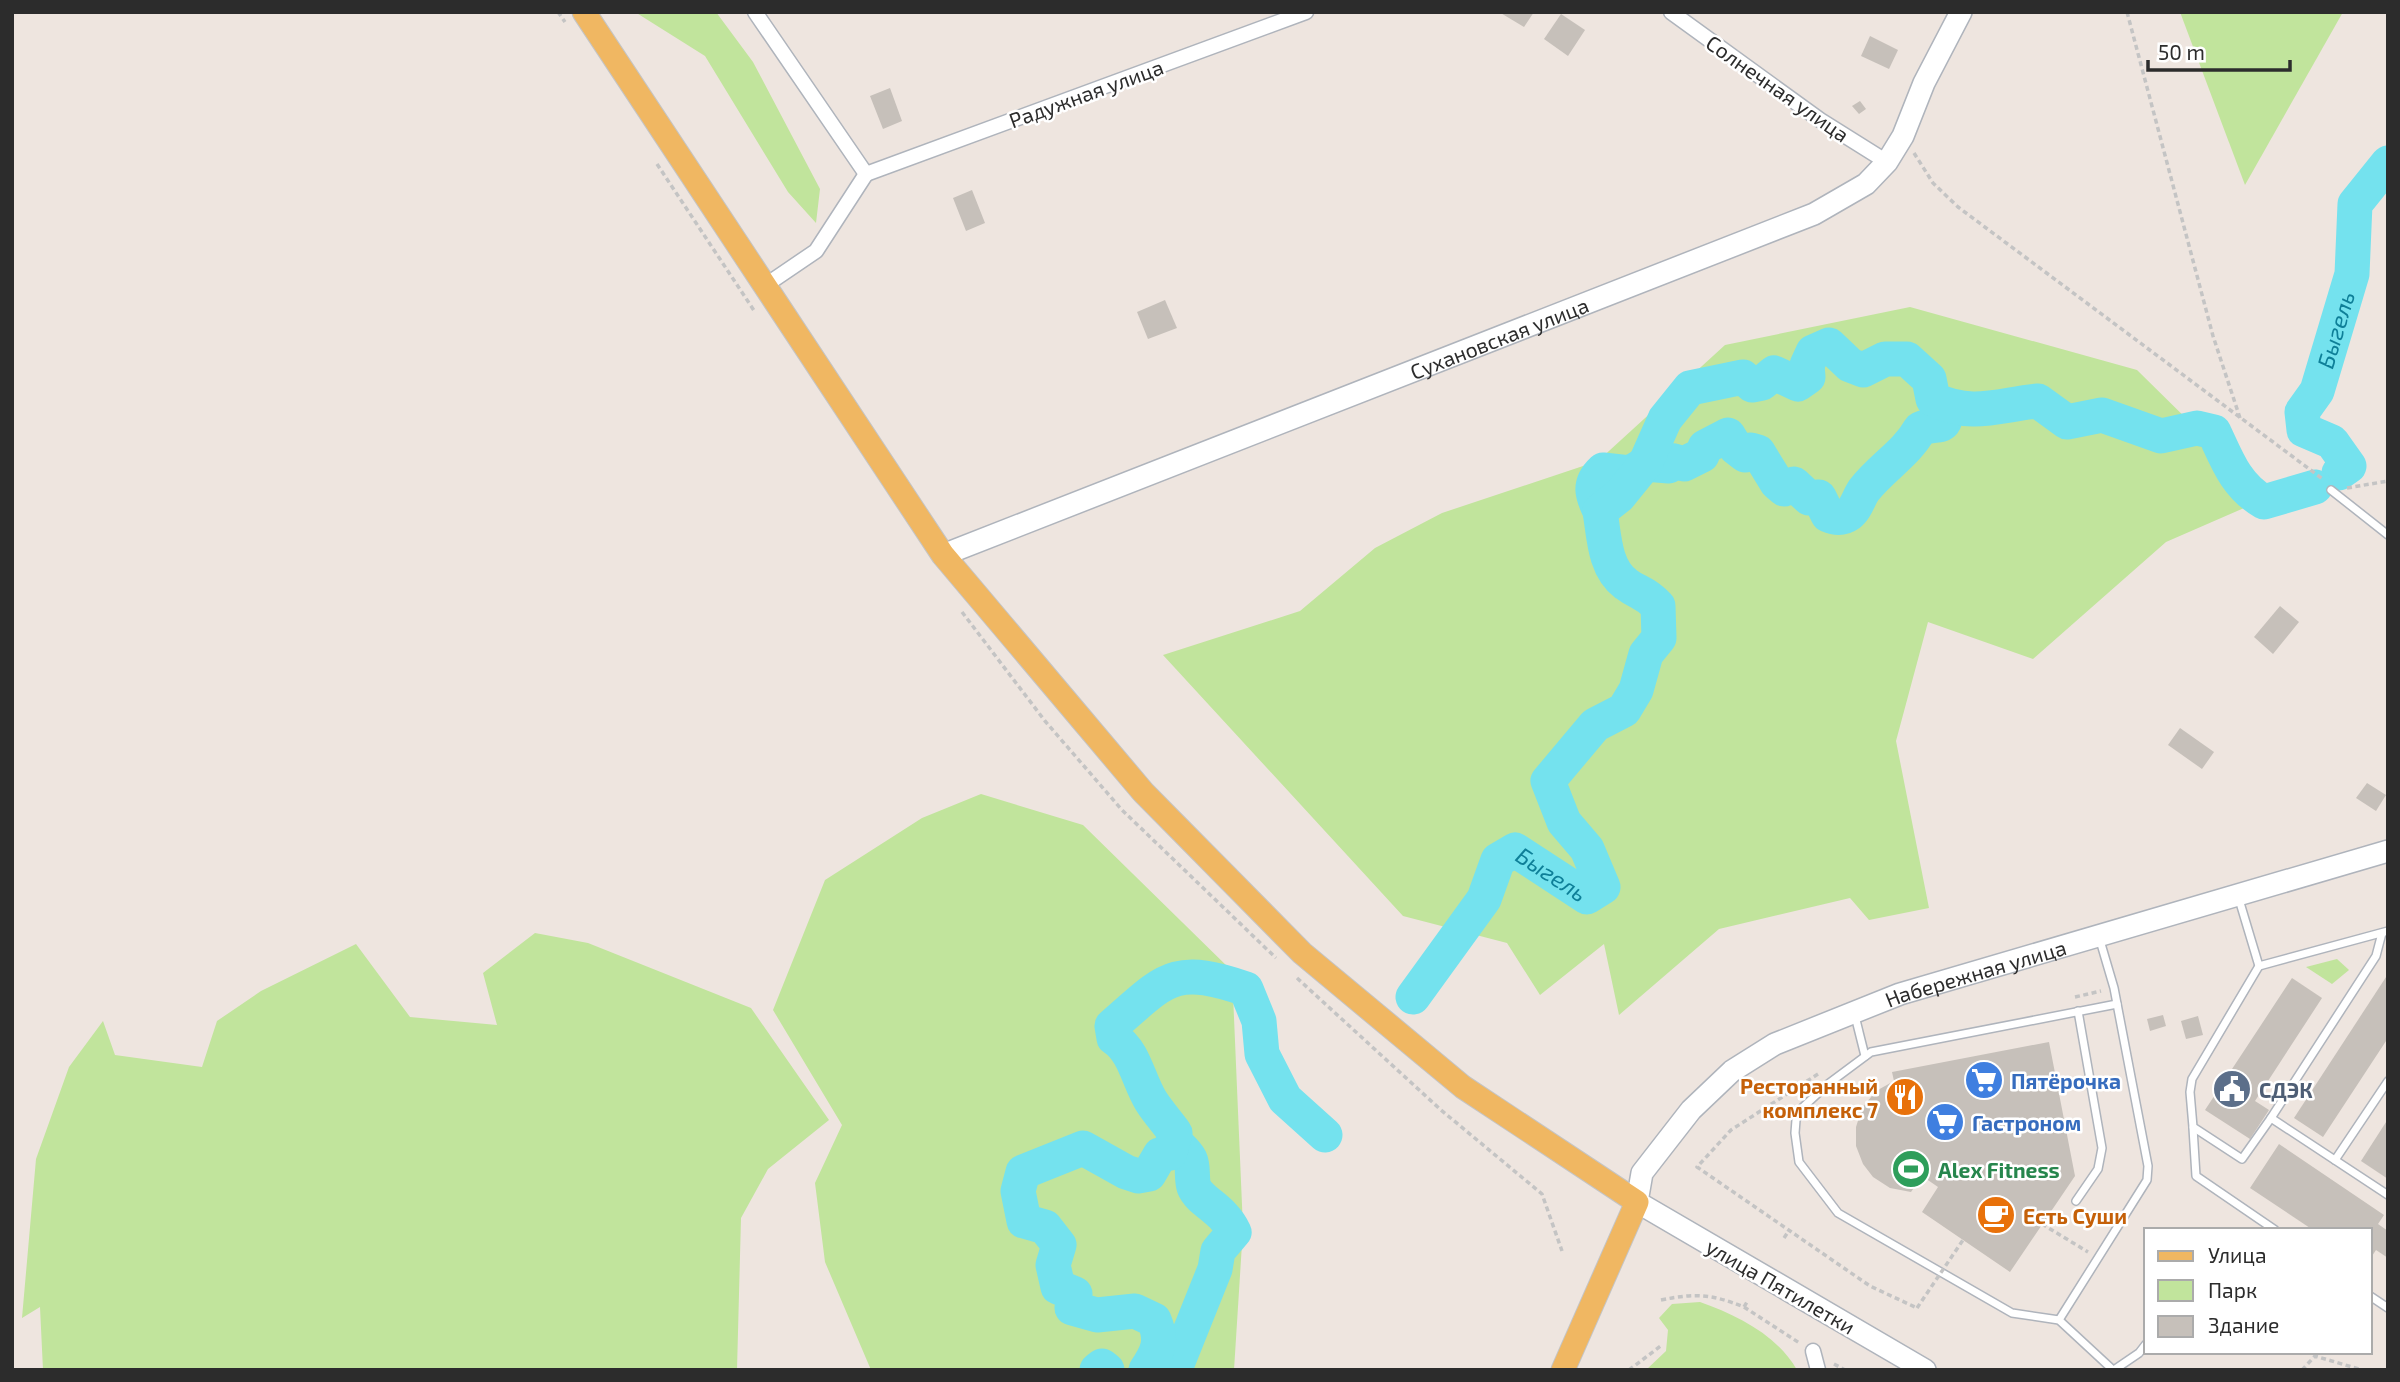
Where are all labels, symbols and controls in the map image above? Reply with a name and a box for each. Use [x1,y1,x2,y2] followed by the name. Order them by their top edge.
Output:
[2148,28,2290,72] scale bar
[1701,29,1854,147] street label: Солнечная улица
[2158,39,2205,64] text: 50 m
[1005,53,1167,133] street label: Радужная улица
[2311,288,2360,372] water label: Быгель
[1406,291,1592,384] street label: Сухановская улица
[1511,841,1592,907] water label: Быгель
[1881,934,2069,1011] street label: Набережная улица
[1963,1059,2005,1101] supermarket icon: Пятёрочка
[2011,1068,2121,1093] place label: Пятёрочка
[2211,1068,2253,1110] public building icon: СДЭК
[1740,1073,1878,1122] place label: Ресторанный комплекс 7
[1884,1076,1926,1118] restaurant icon: Ресторанный комплекс 7
[2259,1077,2313,1102] place label: СДЭК
[1924,1101,1966,1143] supermarket icon: Гастроном
[1972,1110,2081,1135] place label: Гастроном
[1890,1148,1932,1190] sports icon: Alex Fitness
[1938,1157,2060,1182] place label: Alex Fitness
[1975,1194,2017,1236] cafe icon: Есть Суши
[2023,1203,2127,1228] place label: Есть Суши
[2144,1228,2372,1354] legend
[1702,1233,1860,1340] street label: улица Пятилетки
[2208,1242,2267,1267] text: Улица
[2208,1277,2257,1302] text: Парк
[2208,1312,2279,1337] text: Здание

